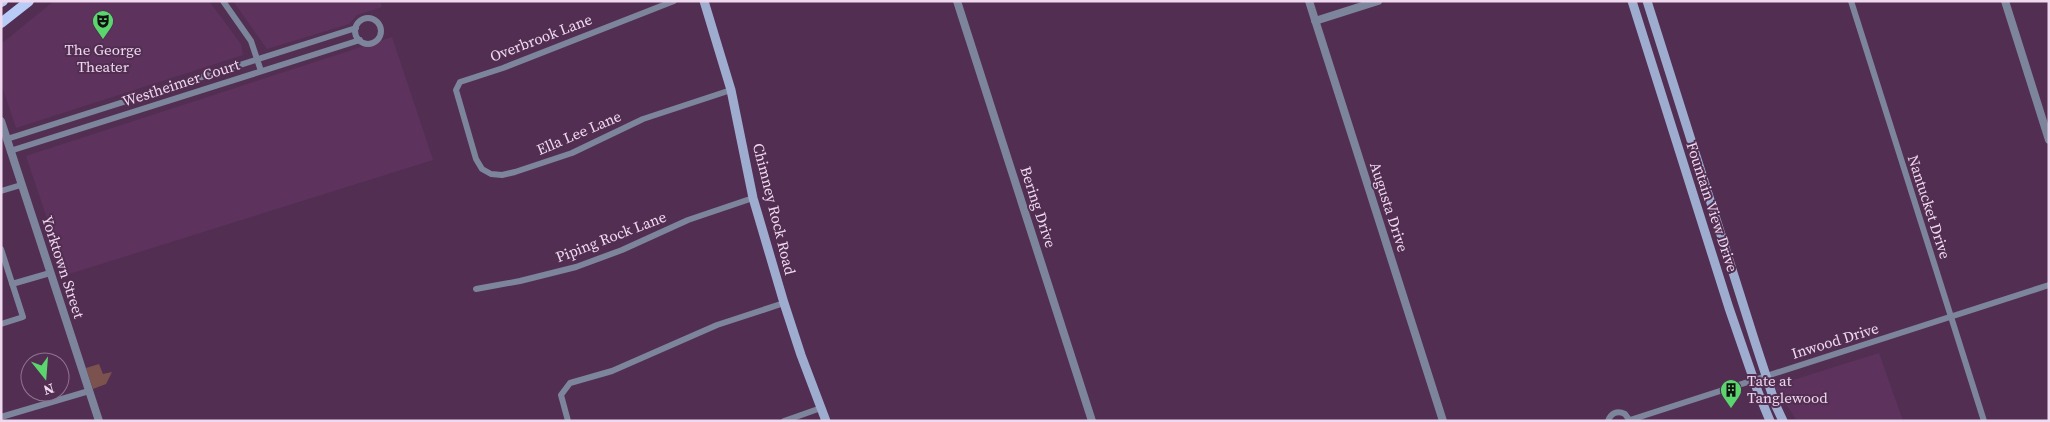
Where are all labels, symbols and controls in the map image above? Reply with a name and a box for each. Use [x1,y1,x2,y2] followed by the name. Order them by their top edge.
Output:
[487,8,595,67] street label: Overbrook Lane
[91,9,115,40] theatre icon: The George Theater
[65,39,142,77] place label: The George Theater
[119,54,242,111] street label: Westheimer Court
[533,105,625,160] street label: Ella Lee Lane
[1682,139,1744,275] street label: Fountain View Drive
[748,141,801,277] street label: Chimney Rock Road
[1903,152,1956,262] street label: Nantucket Drive
[1365,159,1414,255] street label: Augusta Drive
[1015,163,1062,251] street label: Bering Drive
[553,206,669,267] street label: Piping Rock Lane
[37,213,90,321] street label: Yorktown Street
[1789,317,1881,364] street label: Inwood Drive
[20,352,70,402] north arrow
[1747,370,1828,408] place label: Tate at Tanglewood
[41,378,57,400] text: N
[1719,378,1743,409] building icon: Tate at Tanglewood

